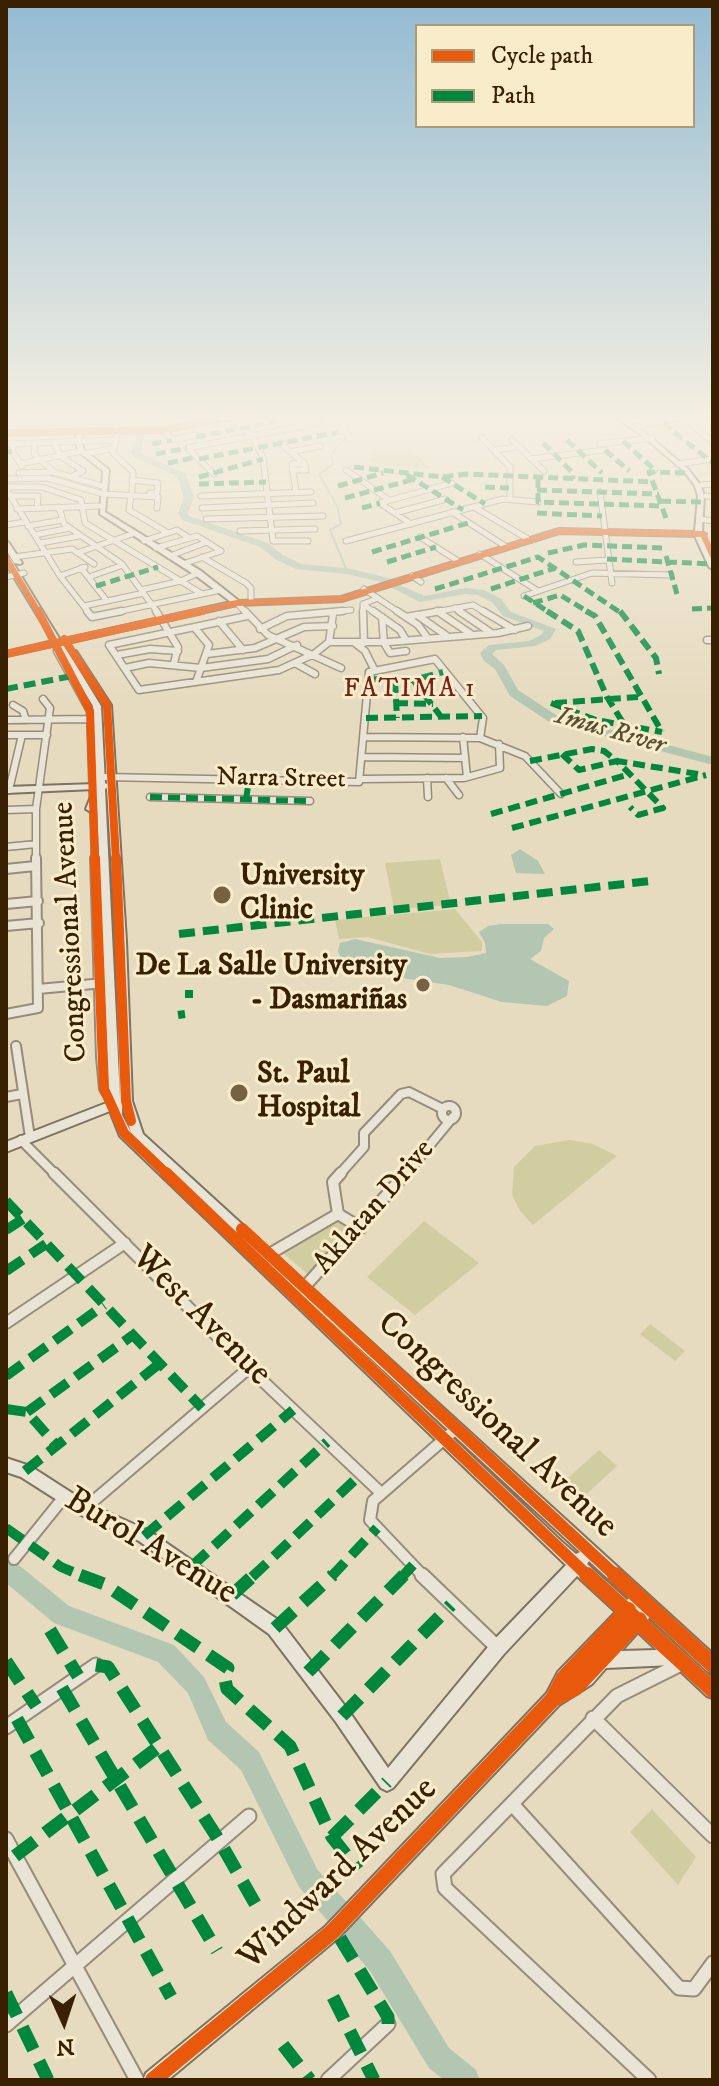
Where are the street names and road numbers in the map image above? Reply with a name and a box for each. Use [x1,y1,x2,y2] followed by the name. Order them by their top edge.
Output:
[216,763,346,797] street label: Narra Street
[47,801,97,1063] street label: Congressional Avenue
[307,1133,443,1283] street label: Aklatan Drive
[121,1238,279,1396] street label: West Avenue
[367,1303,625,1549] street label: Congressional Avenue
[56,1480,244,1616] street label: Burol Avenue
[231,1769,447,1981] street label: Windward Avenue

